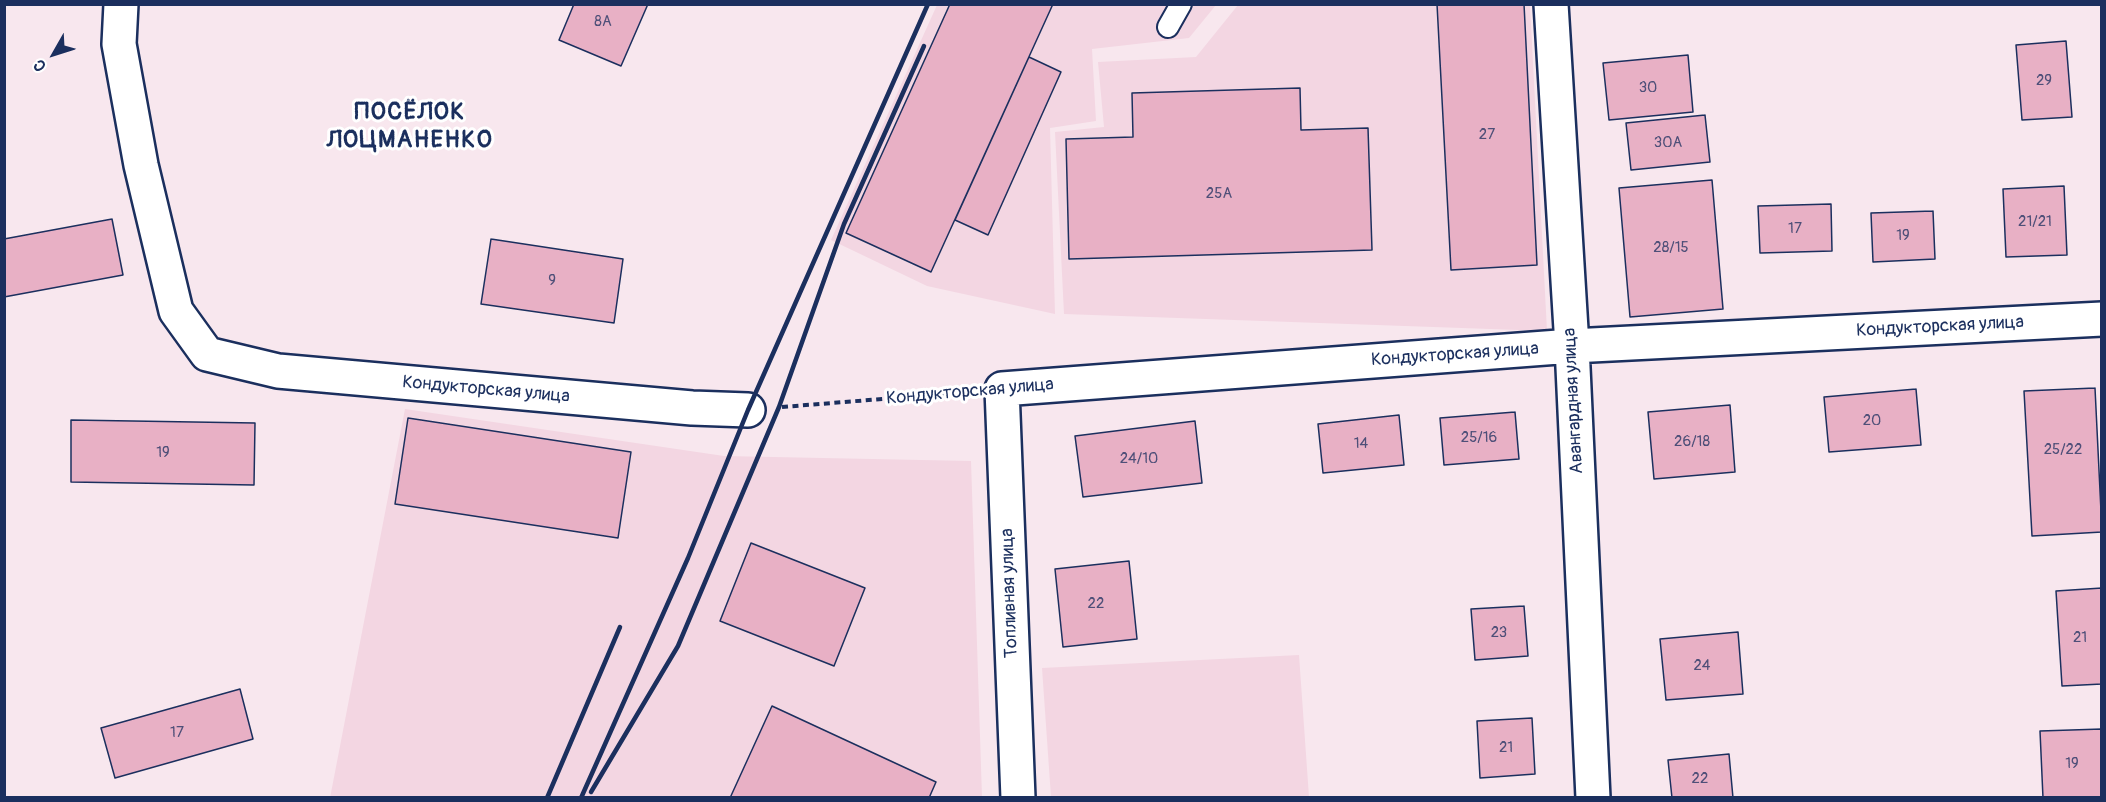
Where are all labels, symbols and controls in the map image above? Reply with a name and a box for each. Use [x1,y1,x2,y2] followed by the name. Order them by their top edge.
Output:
[594,13,612,31] house number: 8А
[24,24,84,84] north arrow
[29,55,51,75] text: С
[2036,72,2052,90] house number: 29
[1639,79,1657,97] house number: 30
[327,99,493,155] district label: ПОСЁЛОК ЛОЦМАНЕНКО
[1479,126,1495,144] house number: 27
[1654,134,1682,152] house number: 30А
[1206,185,1232,203] house number: 25А
[2018,213,2052,231] house number: 21/21
[1788,220,1802,238] house number: 17
[1896,227,1910,245] house number: 19
[1653,239,1689,257] house number: 28/15
[548,272,556,290] house number: 9
[1856,312,2024,342] street label: Кондукторская улица
[1559,327,1589,475] street label: Авангардная улица
[1370,338,1540,372] street label: Кондукторская улица
[401,372,571,408] street label: Кондукторская улица
[885,374,1055,410] street label: Кондукторская улица
[1863,412,1881,430] house number: 20
[1461,429,1497,447] house number: 25/16
[1674,433,1710,451] house number: 26/18
[1354,435,1368,453] house number: 14
[2044,441,2082,459] house number: 25/22
[156,444,170,462] house number: 19
[1120,450,1158,468] house number: 24/10
[997,528,1023,658] street label: Топливная улица
[1088,595,1104,613] house number: 22
[1491,624,1507,642] house number: 23
[2073,629,2087,647] house number: 21
[1693,657,1711,675] house number: 24
[170,724,184,742] house number: 17
[1499,739,1513,757] house number: 21
[2065,755,2079,773] house number: 19
[1692,770,1708,788] house number: 22

